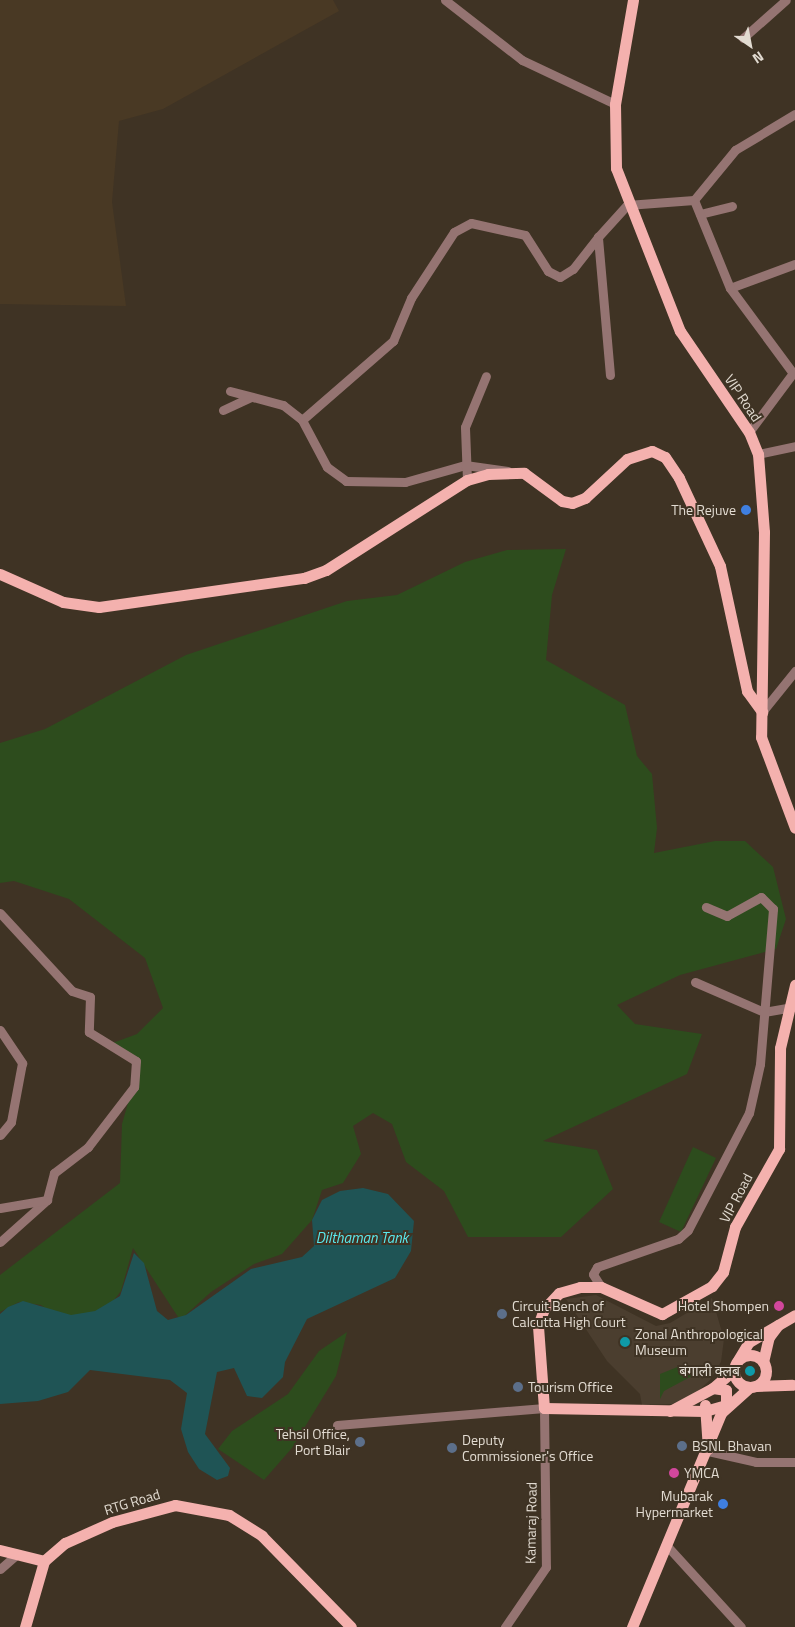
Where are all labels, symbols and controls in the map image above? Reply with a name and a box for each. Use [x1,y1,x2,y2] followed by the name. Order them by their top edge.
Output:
[725,20,775,70] north arrow
[749,47,768,69] text: N
[721,371,765,425] street label: VIP Road
[671,502,736,518] place label: The Rejuve
[740,504,752,516] marker: The Rejuve
[716,1171,756,1225] street label: VIP Road
[316,1229,408,1247] water label: Dilthaman Tank
[512,1298,626,1330] place label: Circuit Bench of Calcutta High Court
[678,1298,769,1314] place label: Hotel Shompen
[773,1300,785,1312] marker: Hotel Shompen
[496,1308,508,1320] marker: Circuit Bench of Calcutta High Court
[635,1326,763,1358] place label: Zonal Anthropological Museum
[619,1336,631,1348] marker: Zonal Anthropological Museum
[679,1363,740,1379] place label: बंगाली क्लब
[744,1365,756,1377] marker: बंगाली क्लब
[528,1379,613,1395] place label: Tourism Office
[512,1381,524,1393] marker: Tourism Office
[276,1426,350,1458] place label: Tehsil Office, Port Blair
[462,1432,593,1464] place label: Deputy Commissioner's Office
[354,1436,366,1448] marker: Tehsil Office, Port Blair
[692,1438,772,1454] place label: BSNL Bhavan
[676,1440,688,1452] marker: BSNL Bhavan
[446,1442,458,1454] marker: Deputy Commissioner's Office
[684,1465,719,1481] place label: YMCA
[668,1467,680,1479] marker: YMCA
[522,1482,540,1564] street label: Kamaraj Road
[102,1486,162,1518] street label: RTG Road
[635,1488,713,1520] place label: Mubarak Hypermarket
[717,1498,729,1510] marker: Mubarak Hypermarket

